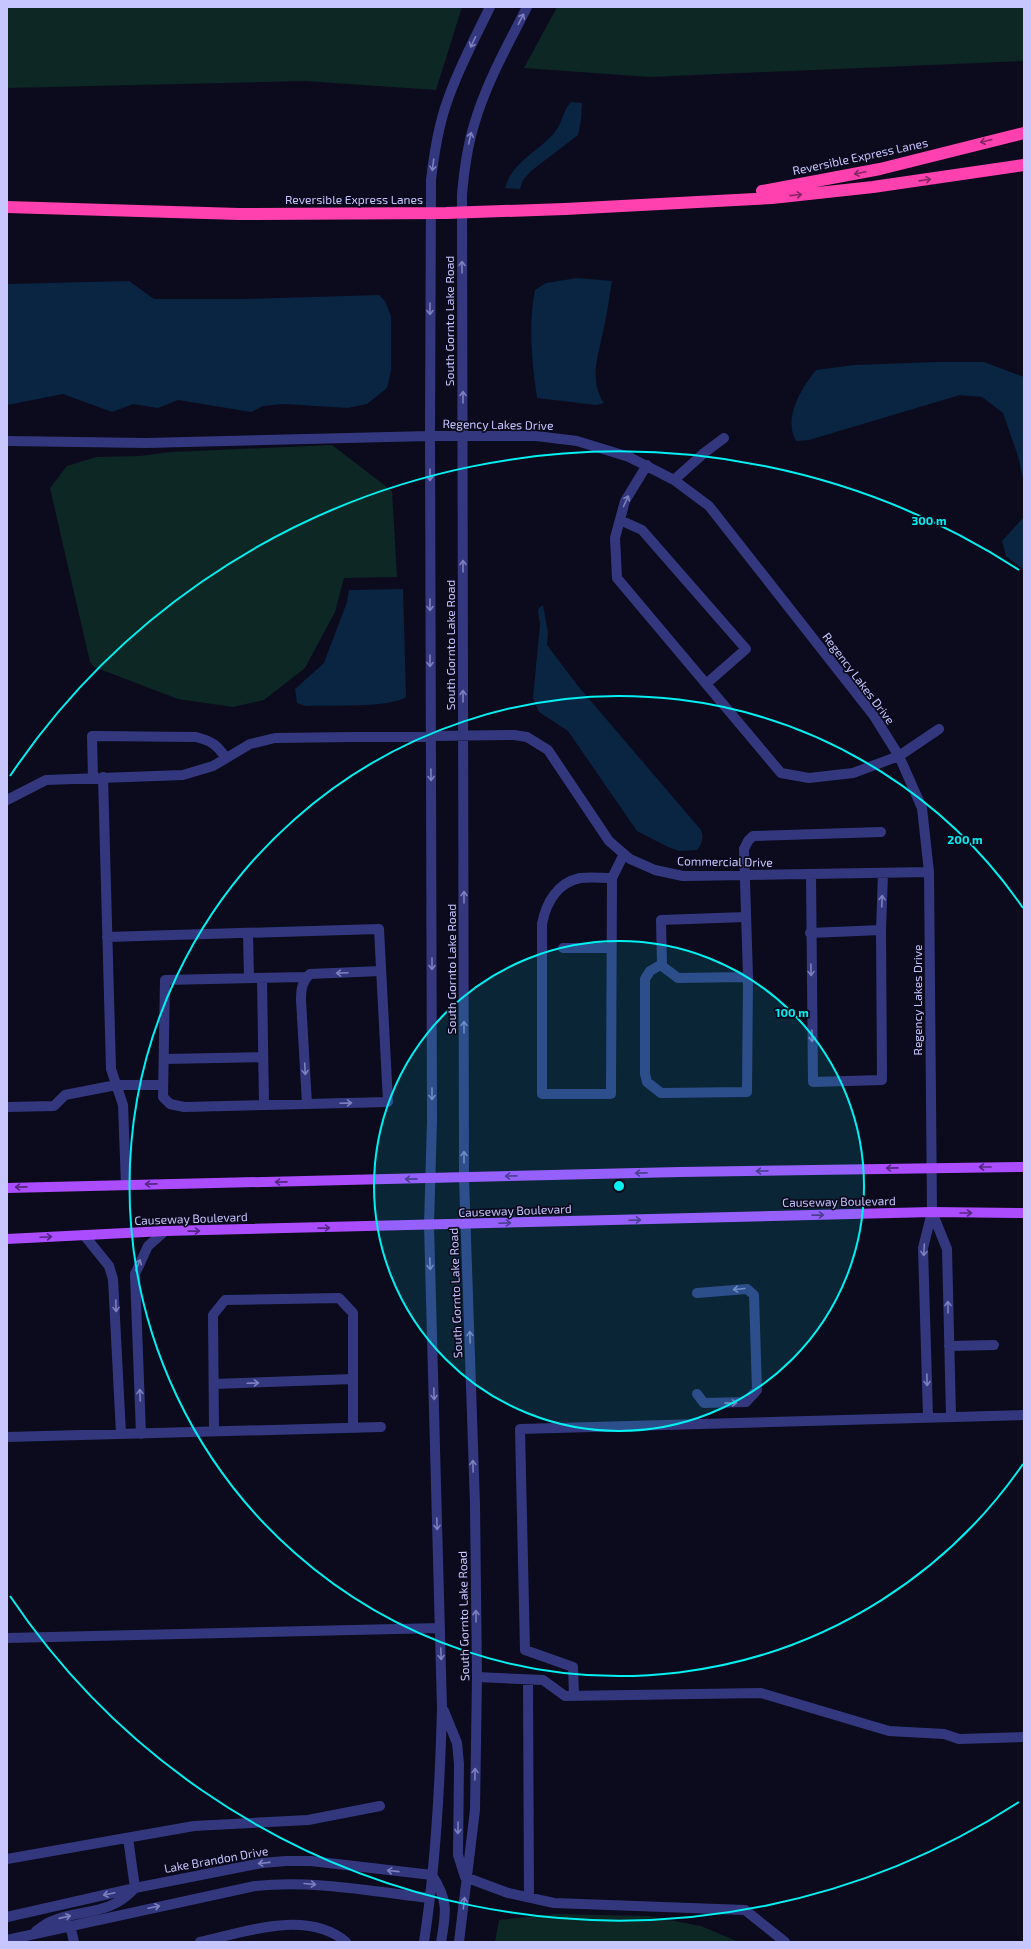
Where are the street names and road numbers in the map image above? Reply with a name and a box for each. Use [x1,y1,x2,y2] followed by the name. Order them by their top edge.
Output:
[791,135,929,177] street label: Reversible Express Lanes
[285,192,423,206] street label: Reversible Express Lanes
[442,256,456,386] street label: South Gornto Lake Road
[442,416,554,432] street label: Regency Lakes Drive
[443,580,457,710] street label: South Gornto Lake Road
[820,630,898,726] street label: Regency Lakes Drive
[677,853,773,869] street label: Commercial Drive
[444,904,458,1034] street label: South Gornto Lake Road
[910,945,924,1055] street label: Regency Lakes Drive
[782,1193,896,1209] street label: Causeway Boulevard
[458,1201,572,1219] street label: Causeway Boulevard
[134,1209,248,1227] street label: Causeway Boulevard
[446,1228,464,1358] street label: South Gornto Lake Road
[455,1551,471,1681] street label: South Gornto Lake Road
[163,1843,269,1875] street label: Lake Brandon Drive

